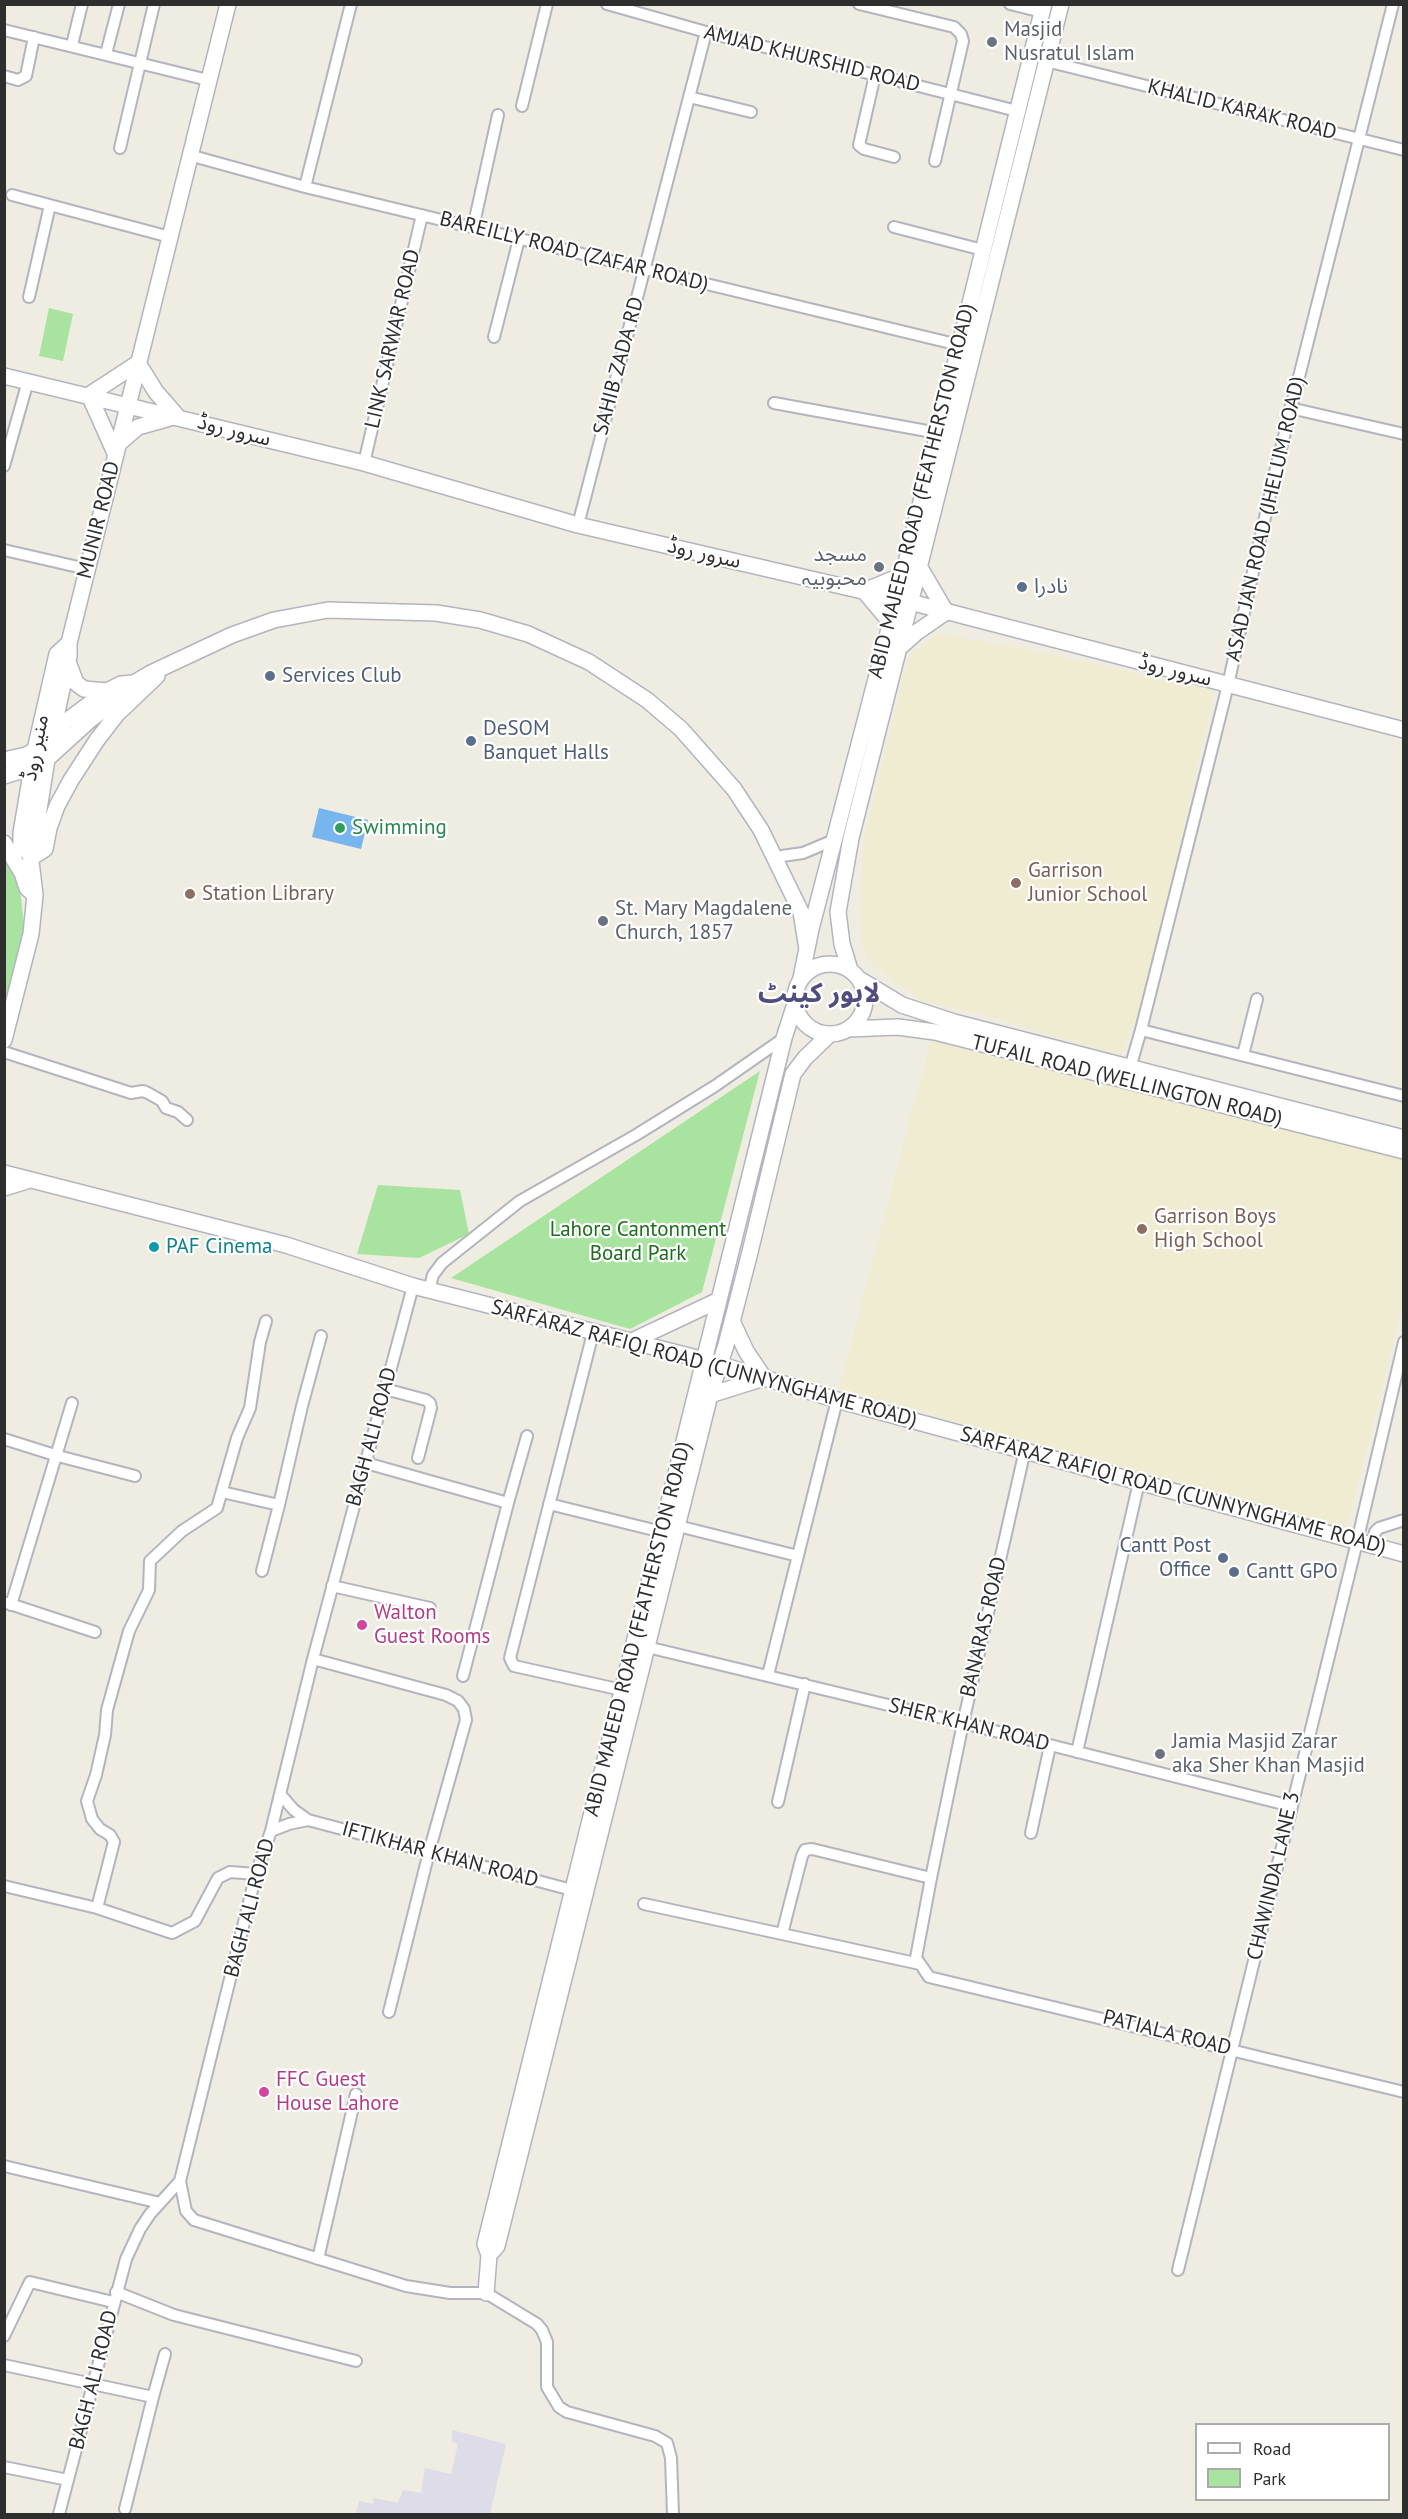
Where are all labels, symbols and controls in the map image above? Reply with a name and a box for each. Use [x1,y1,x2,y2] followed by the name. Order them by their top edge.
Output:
[1004,17,1135,67] place label: Masjid Nusratul Islam
[701,20,923,98] street label: AMJAD KHURSHID ROAD
[985,35,999,49] marker: Masjid Nusratul Islam
[1145,74,1339,146] street label: KHALID KARAK ROAD
[437,206,711,298] street label: BAREILLY ROAD (ZAFAR ROAD)
[360,247,426,431] street label: LINK SARWAR ROAD
[588,294,650,438] street label: SAHIB ZADA RD
[863,301,981,681] street label: ABID MAJEED ROAD (FEATHERSTON ROAD)
[1221,374,1311,664] street label: ASAD JAN ROAD (JHELUM ROAD)
[195,410,273,452] street label: سرور روڈ
[72,459,126,581] street label: MUNIR ROAD
[665,533,743,575] street label: سرور روڈ
[802,542,867,592] place label: مسجد محبوبیہ
[872,560,886,574] marker: مسجد محبوبیہ
[1034,574,1068,600] place label: نادرا
[1015,580,1029,594] marker: نادرا
[1136,650,1214,692] street label: سرور روڈ
[282,663,402,689] place label: Services Club
[263,669,277,683] marker: Services Club
[17,713,55,783] street label: منیر روڈ
[483,716,609,766] place label: DeSOM Banquet Halls
[464,734,478,748] marker: DeSOM Banquet Halls
[352,815,447,841] place label: Swimming
[333,821,347,835] marker: Swimming
[1028,858,1147,908] place label: Garrison Junior School
[1009,876,1023,890] marker: Garrison Junior School
[202,881,334,907] place label: Station Library
[183,887,197,901] marker: Station Library
[615,896,792,946] place label: St. Mary Magdalene Church, 1857
[596,914,610,928] marker: St. Mary Magdalene Church, 1857
[758,978,880,1010] district label: لاہور کینٹ
[969,1030,1285,1132] street label: TUFAIL ROAD (WELLINGTON ROAD)
[1154,1204,1276,1254] place label: Garrison Boys High School
[550,1217,726,1267] park label: Lahore Cantonment Board Park
[1135,1222,1149,1236] marker: Garrison Boys High School
[166,1234,272,1260] place label: PAF Cinema
[147,1240,161,1254] marker: PAF Cinema
[488,1295,920,1433] street label: SARFARAZ RAFIQI ROAD (CUNNYNGHAME ROAD)
[341,1365,403,1509] street label: BAGH ALI ROAD
[957,1422,1389,1560] street label: SARFARAZ RAFIQI ROAD (CUNNYNGHAME ROAD)
[579,1439,697,1819] street label: ABID MAJEED ROAD (FEATHERSTON ROAD)
[1119,1533,1211,1583] place label: Cantt Post Office
[1216,1551,1230,1565] marker: Cantt Post Office
[956,1554,1012,1700] street label: BANARAS ROAD
[1246,1559,1338,1585] place label: Cantt GPO
[1227,1565,1241,1579] marker: Cantt GPO
[374,1600,490,1650] place label: Walton Guest Rooms
[355,1618,369,1632] marker: Walton Guest Rooms
[886,1693,1052,1757] street label: SHER KHAN ROAD
[1172,1729,1365,1779] place label: Jamia Masjid Zarar aka Sher Khan Masjid
[1153,1747,1167,1761] marker: Jamia Masjid Zarar aka Sher Khan Masjid
[1242,1789,1306,1963] street label: CHAWINDA LANE 3
[339,1817,541,1893] street label: IFTIKHAR KHAN ROAD
[219,1836,281,1980] street label: BAGH ALI ROAD
[1100,2005,1234,2061] street label: PATIALA ROAD
[276,2067,399,2117] place label: FFC Guest House Lahore
[257,2085,271,2099] marker: FFC Guest House Lahore
[64,2308,124,2452] street label: BAGH ALI ROAD
[1195,2423,1390,2501] legend
[1253,2437,1291,2460] text: Road
[1253,2467,1286,2490] text: Park

